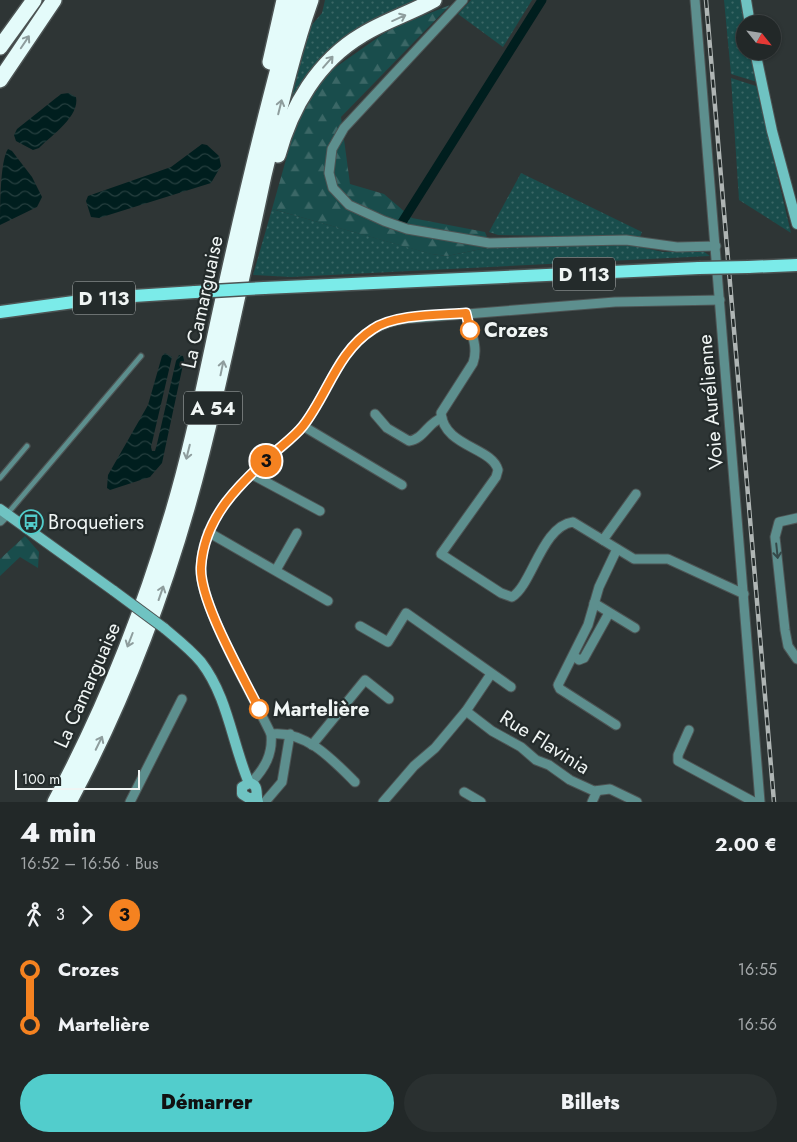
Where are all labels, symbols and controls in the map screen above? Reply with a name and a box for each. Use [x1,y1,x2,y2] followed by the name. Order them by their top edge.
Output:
[391,13,406,23] one-way arrow
[736,15,781,60] north arrow
[736,15,781,60] map controls
[20,36,30,50] one-way arrow
[322,56,333,69] one-way arrow
[276,100,285,116] one-way arrow
[174,233,231,371] street label: La Camarguaise
[553,258,615,290] road number: D 113
[73,282,135,314] road number: D 113
[484,316,548,345] place label: Crozes
[460,320,480,340] marker: Crozes
[690,333,731,471] street label: Voie Aurélienne
[218,361,227,377] one-way arrow
[184,392,242,424] road number: A 54
[183,444,193,460] one-way arrow
[250,445,282,477] line badge: 3
[260,448,272,474] text: 3
[48,508,144,537] place label: Broquetiers
[18,509,44,535] bus stop icon: Broquetiers
[772,542,782,558] one-way arrow
[157,585,166,601] one-way arrow
[47,618,128,753] street label: La Camarguaise
[124,633,133,648] one-way arrow
[273,695,369,724] place label: Martelière
[249,699,269,719] marker: Martelière
[494,703,595,782] street label: Rue Flavinia
[95,736,104,751] one-way arrow
[15,767,140,790] scale bar
[22,769,60,789] text: 100 m
[20,812,97,853] text: 4 min
[715,831,777,858] text: 2.00 €
[20,852,158,875] text: 16:52 – 16:56 · Bus
[20,901,48,929] icon: walk
[73,901,101,929] icon: forward
[119,902,130,928] text: 3
[56,903,65,926] text: 3
[58,956,119,983] text: Crozes
[738,958,777,981] text: 16:55
[58,1011,150,1038] text: Martelière
[738,1013,777,1036] text: 16:56
[20,1074,394,1132] button: Démarrer
[404,1074,777,1132] button: Billets

